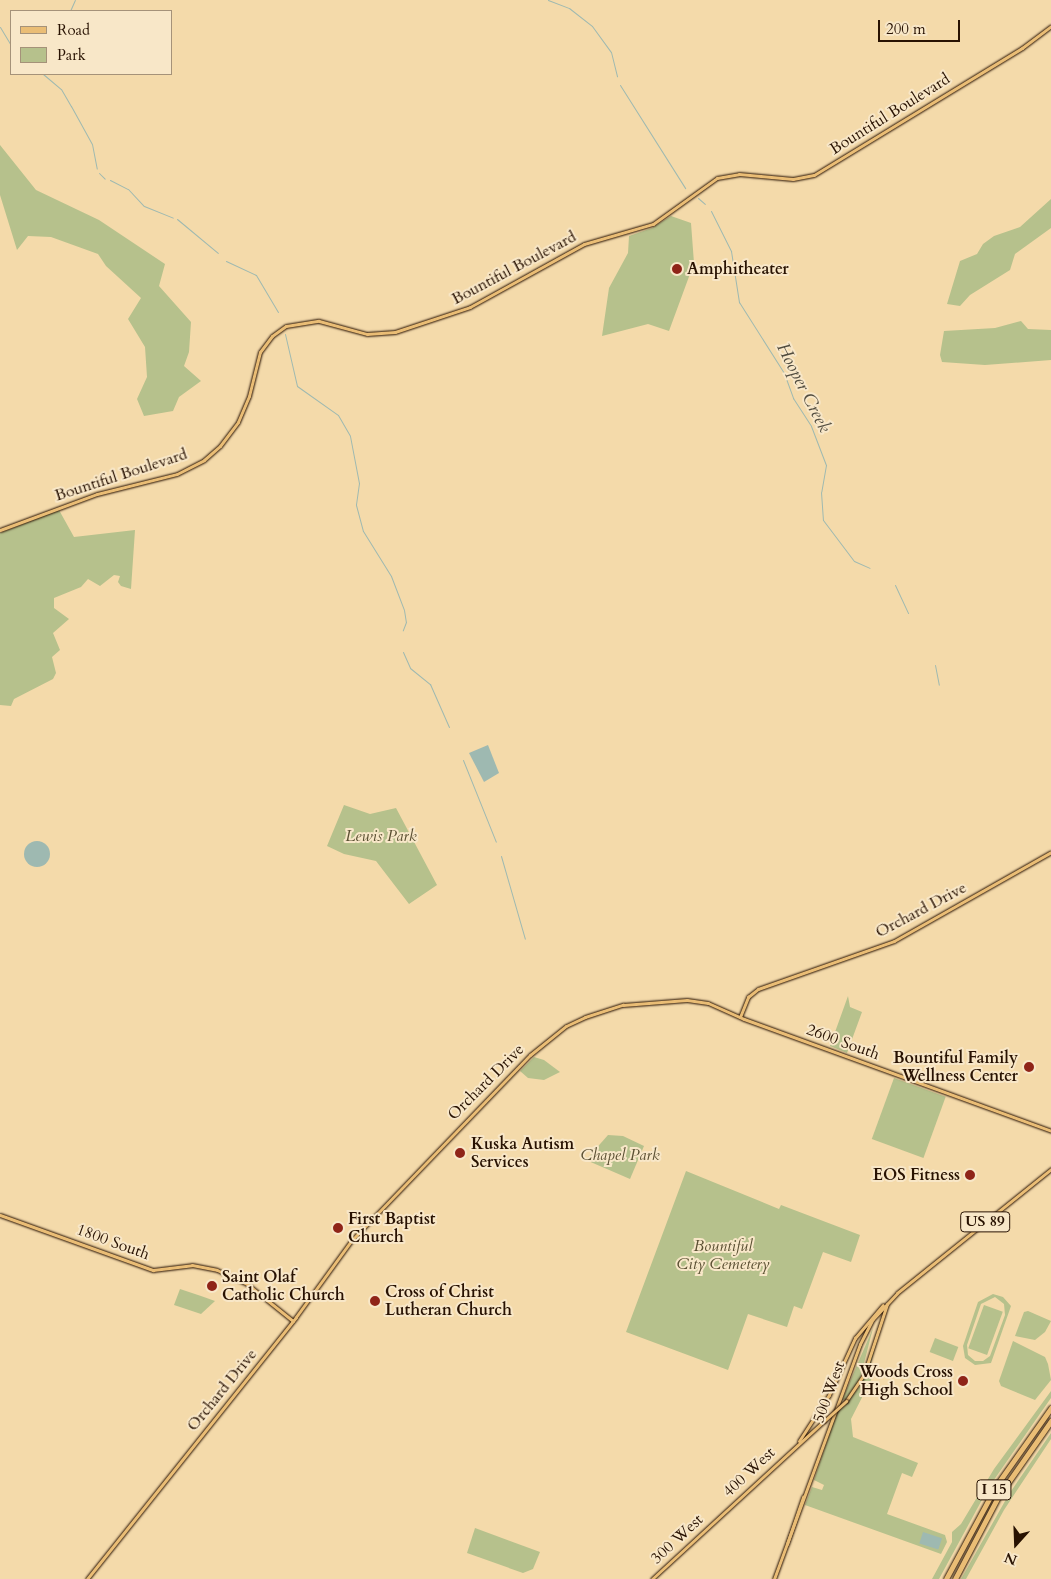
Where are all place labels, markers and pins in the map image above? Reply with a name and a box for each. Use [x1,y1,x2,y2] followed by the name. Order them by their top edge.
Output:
[687,259,789,279] place label: Amphitheater
[671,263,683,275] marker: Amphitheater
[893,1048,1018,1086] place label: Bountiful Family Wellness Center
[1022,1060,1036,1074] marker: Bountiful Family Wellness Center
[471,1134,574,1172] place label: Kuska Autism Services
[453,1146,467,1160] marker: Kuska Autism Services
[873,1165,960,1185] place label: EOS Fitness
[964,1169,976,1181] marker: EOS Fitness
[348,1209,435,1247] place label: First Baptist Church
[332,1222,344,1234] marker: First Baptist Church
[222,1267,345,1305] place label: Saint Olaf Catholic Church
[206,1280,218,1292] marker: Saint Olaf Catholic Church
[385,1282,512,1320] place label: Cross of Christ Lutheran Church
[369,1295,381,1307] marker: Cross of Christ Lutheran Church
[859,1362,953,1400] place label: Woods Cross High School
[957,1375,969,1387] marker: Woods Cross High School

